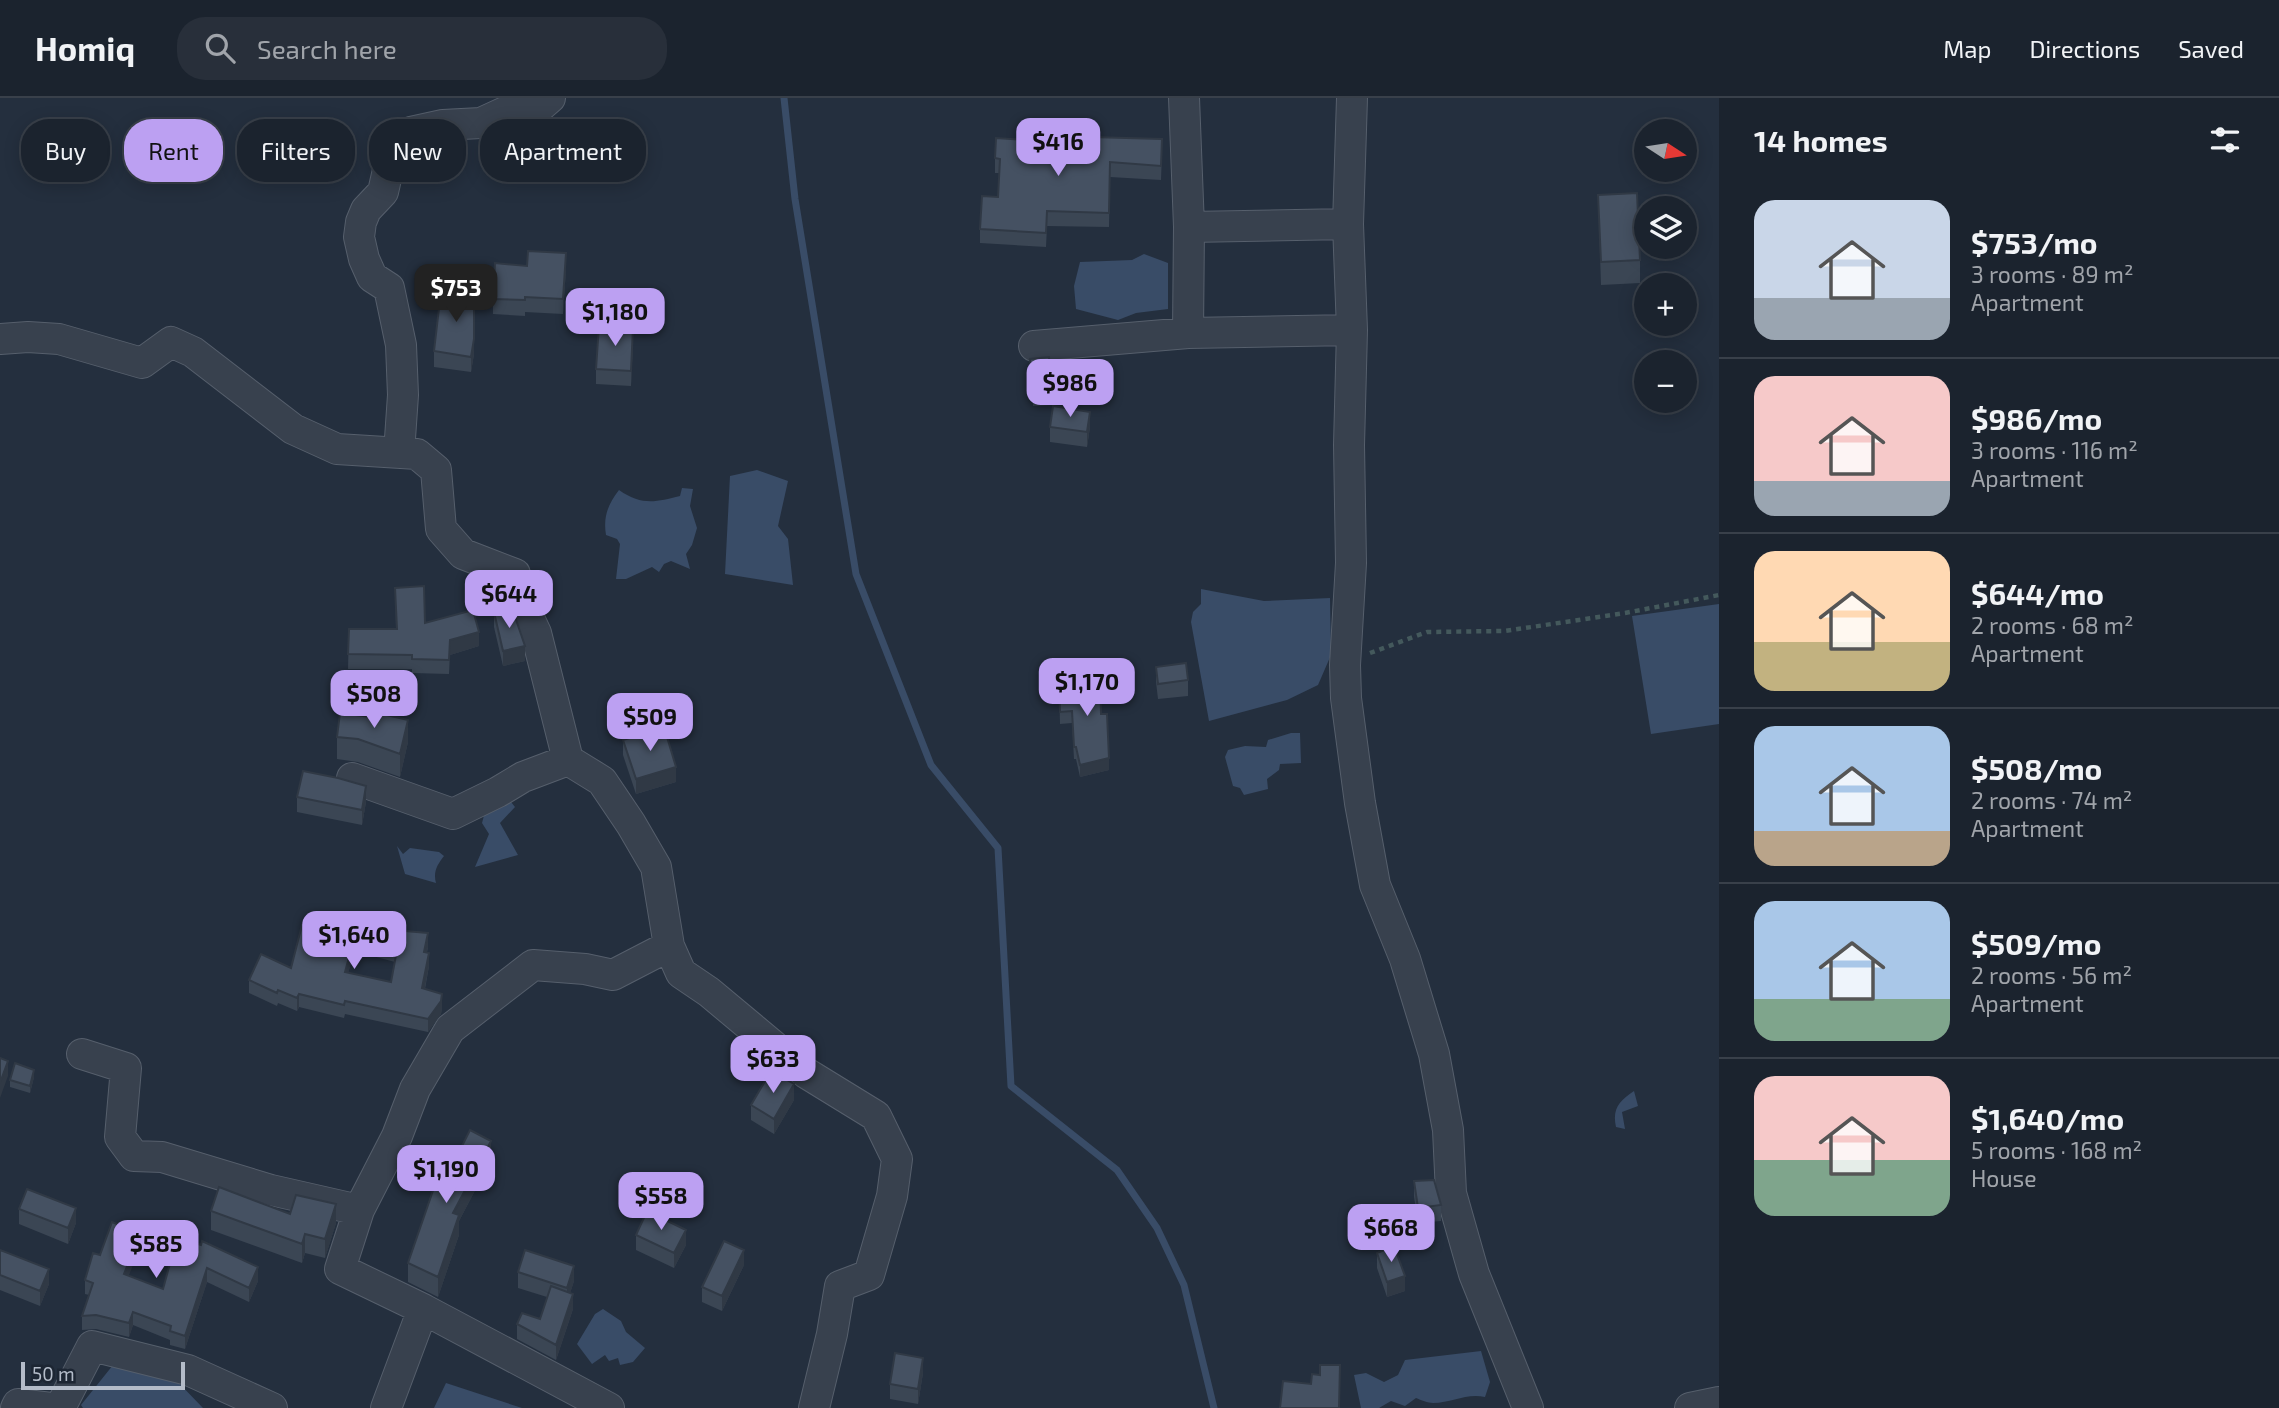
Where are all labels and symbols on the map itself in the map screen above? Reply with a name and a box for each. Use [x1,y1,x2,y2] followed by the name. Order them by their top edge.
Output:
[1017,118,1099,178] pin: $416
[1634,119,1698,182] north arrow
[415,264,497,324] pin: $753
[558,288,672,348] pin: $1,180
[1029,360,1111,419] pin: $986
[468,570,550,630] pin: $644
[1030,658,1144,718] pin: $1,170
[333,670,415,730] pin: $508
[609,694,691,753] pin: $509
[297,912,411,971] pin: $1,640
[732,1035,814,1095] pin: $633
[389,1146,503,1205] pin: $1,190
[620,1172,702,1232] pin: $558
[1350,1204,1432,1264] pin: $668
[115,1220,197,1280] pin: $585
[21,1359,186,1391] scale bar

